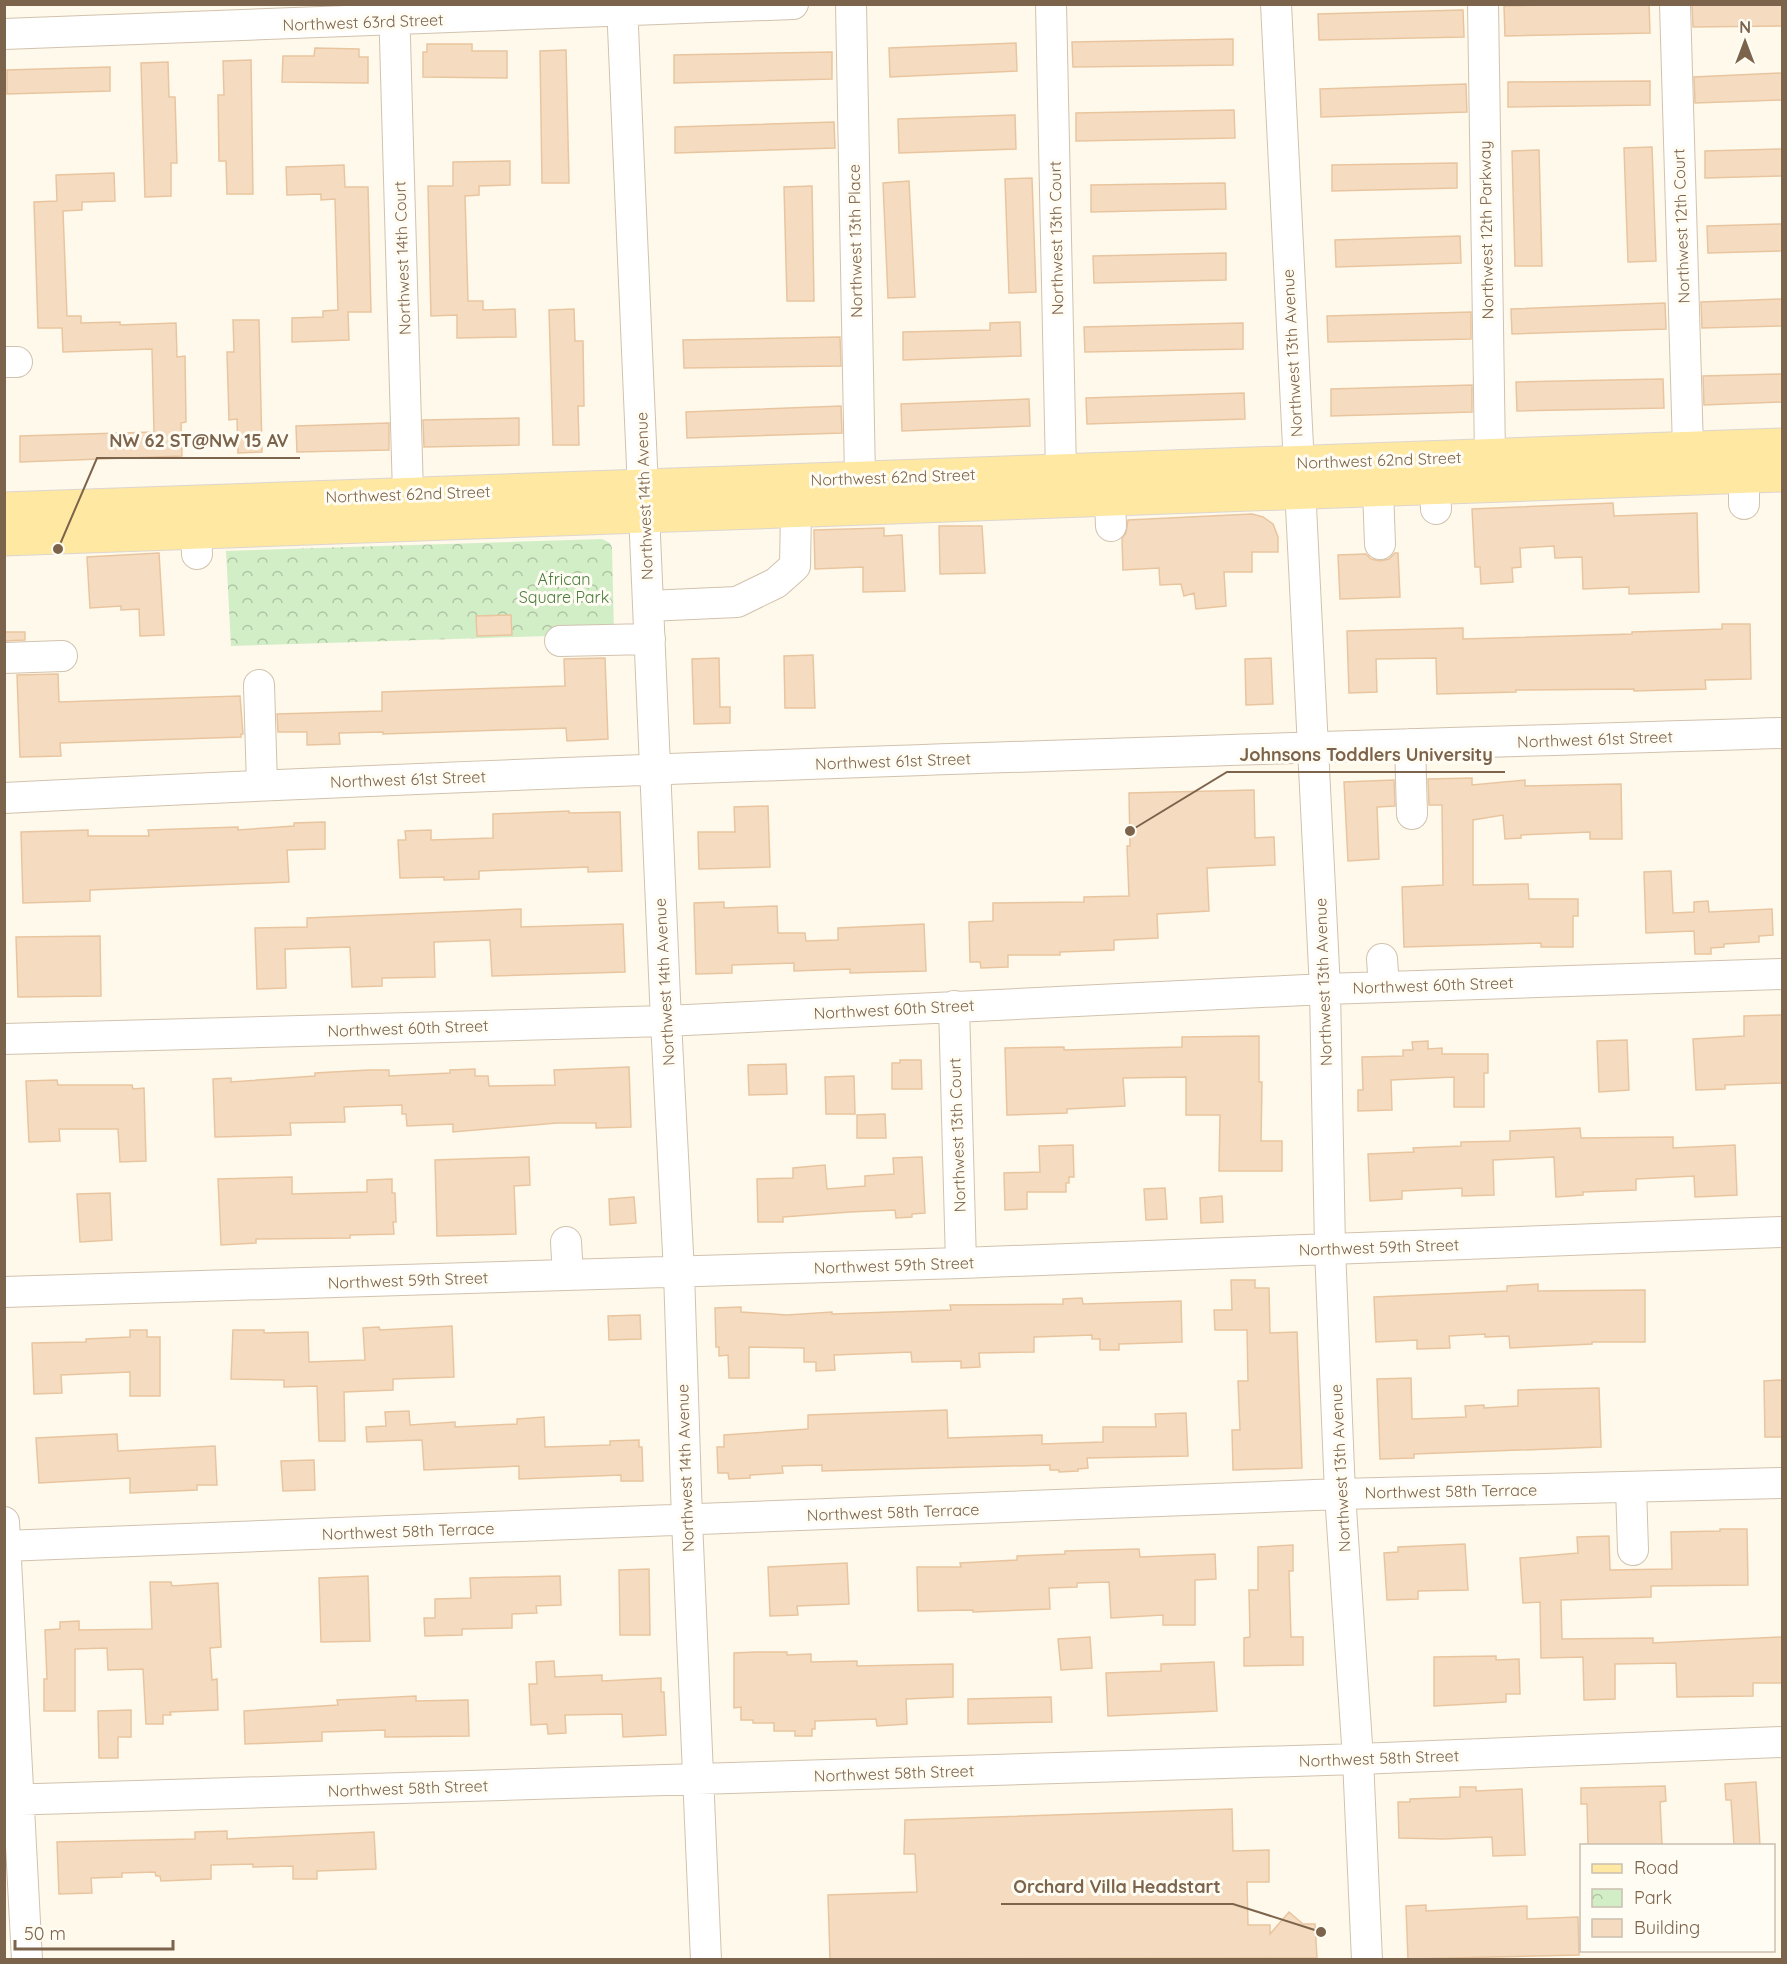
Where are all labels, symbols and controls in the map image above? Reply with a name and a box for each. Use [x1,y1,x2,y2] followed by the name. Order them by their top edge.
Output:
[282,9,444,35] street label: Northwest 63rd Street
[1715,12,1775,72] north arrow
[1739,17,1751,37] text: N
[1474,140,1498,320] street label: Northwest 12th Parkway
[1668,148,1694,304] street label: Northwest 12th Court
[1045,161,1067,315] street label: Northwest 13th Court
[844,164,866,318] street label: Northwest 13th Place
[389,181,415,335] street label: Northwest 14th Court
[1278,268,1306,438] street label: Northwest 13th Avenue
[631,412,657,580] street label: Northwest 14th Avenue
[97,422,300,458] callout: NW 62 ST@NW 15 AV
[109,429,289,452] text: NW 62 ST@NW 15 AV
[1296,447,1462,473] street label: Northwest 62nd Street
[810,464,976,490] street label: Northwest 62nd Street
[325,481,491,507] street label: Northwest 62nd Street
[519,569,609,607] park label: African Square Park
[1517,726,1673,752] street label: Northwest 61st Street
[1227,736,1505,772] callout: Johnsons Toddlers University
[1239,743,1493,766] text: Johnsons Toddlers University
[815,748,971,774] street label: Northwest 61st Street
[330,766,486,792] street label: Northwest 61st Street
[650,898,678,1066] street label: Northwest 14th Avenue
[1310,898,1336,1066] street label: Northwest 13th Avenue
[1352,972,1514,998] street label: Northwest 60th Street
[813,995,975,1023] street label: Northwest 60th Street
[327,1015,489,1041] street label: Northwest 60th Street
[944,1058,970,1212] street label: Northwest 13th Court
[1298,1234,1460,1260] street label: Northwest 59th Street
[813,1252,975,1278] street label: Northwest 59th Street
[327,1267,489,1293] street label: Northwest 59th Street
[1326,1383,1354,1553] street label: Northwest 13th Avenue
[672,1384,698,1552] street label: Northwest 14th Avenue
[1365,1479,1537,1503] street label: Northwest 58th Terrace
[806,1499,980,1525] street label: Northwest 58th Terrace
[321,1518,495,1544] street label: Northwest 58th Terrace
[1299,1745,1459,1771] street label: Northwest 58th Street
[814,1760,974,1786] street label: Northwest 58th Street
[328,1775,488,1801] street label: Northwest 58th Street
[1580,1844,1775,1952] legend
[1634,1856,1679,1879] text: Road
[1001,1868,1233,1904] callout: Orchard Villa Headstart
[1013,1875,1221,1898] text: Orchard Villa Headstart
[1634,1886,1672,1909] text: Park
[15,1913,172,1951] scale bar
[1634,1916,1700,1939] text: Building
[24,1922,66,1945] text: 50 m

